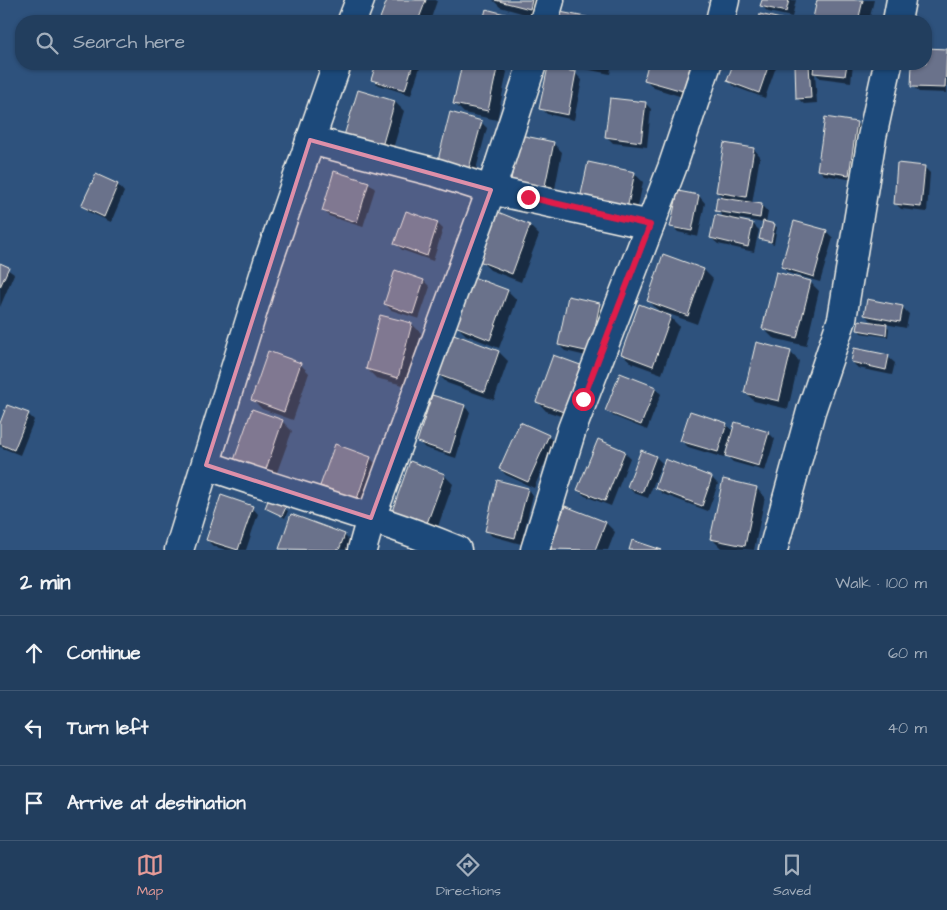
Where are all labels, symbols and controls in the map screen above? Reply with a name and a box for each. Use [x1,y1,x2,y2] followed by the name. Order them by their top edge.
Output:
[15,15,932,70] search box
[33,29,61,57] icon: search
[73,29,185,56] text: Search here
[517,186,540,209] route end
[572,388,595,411] route start
[20,568,70,597] text: 2 min
[835,572,927,594] text: Walk · 100 m
[20,639,48,667] icon: ahead
[67,640,141,667] text: Continue
[888,642,927,664] text: 60 m
[20,714,48,742] icon: left
[67,715,148,742] text: Turn left
[887,717,927,739] text: 40 m
[20,789,48,817] icon: arrive
[67,790,246,817] text: Arrive at destination
[136,851,164,901] tab: Map
[436,851,501,901] tab: Directions
[773,851,811,901] tab: Saved

